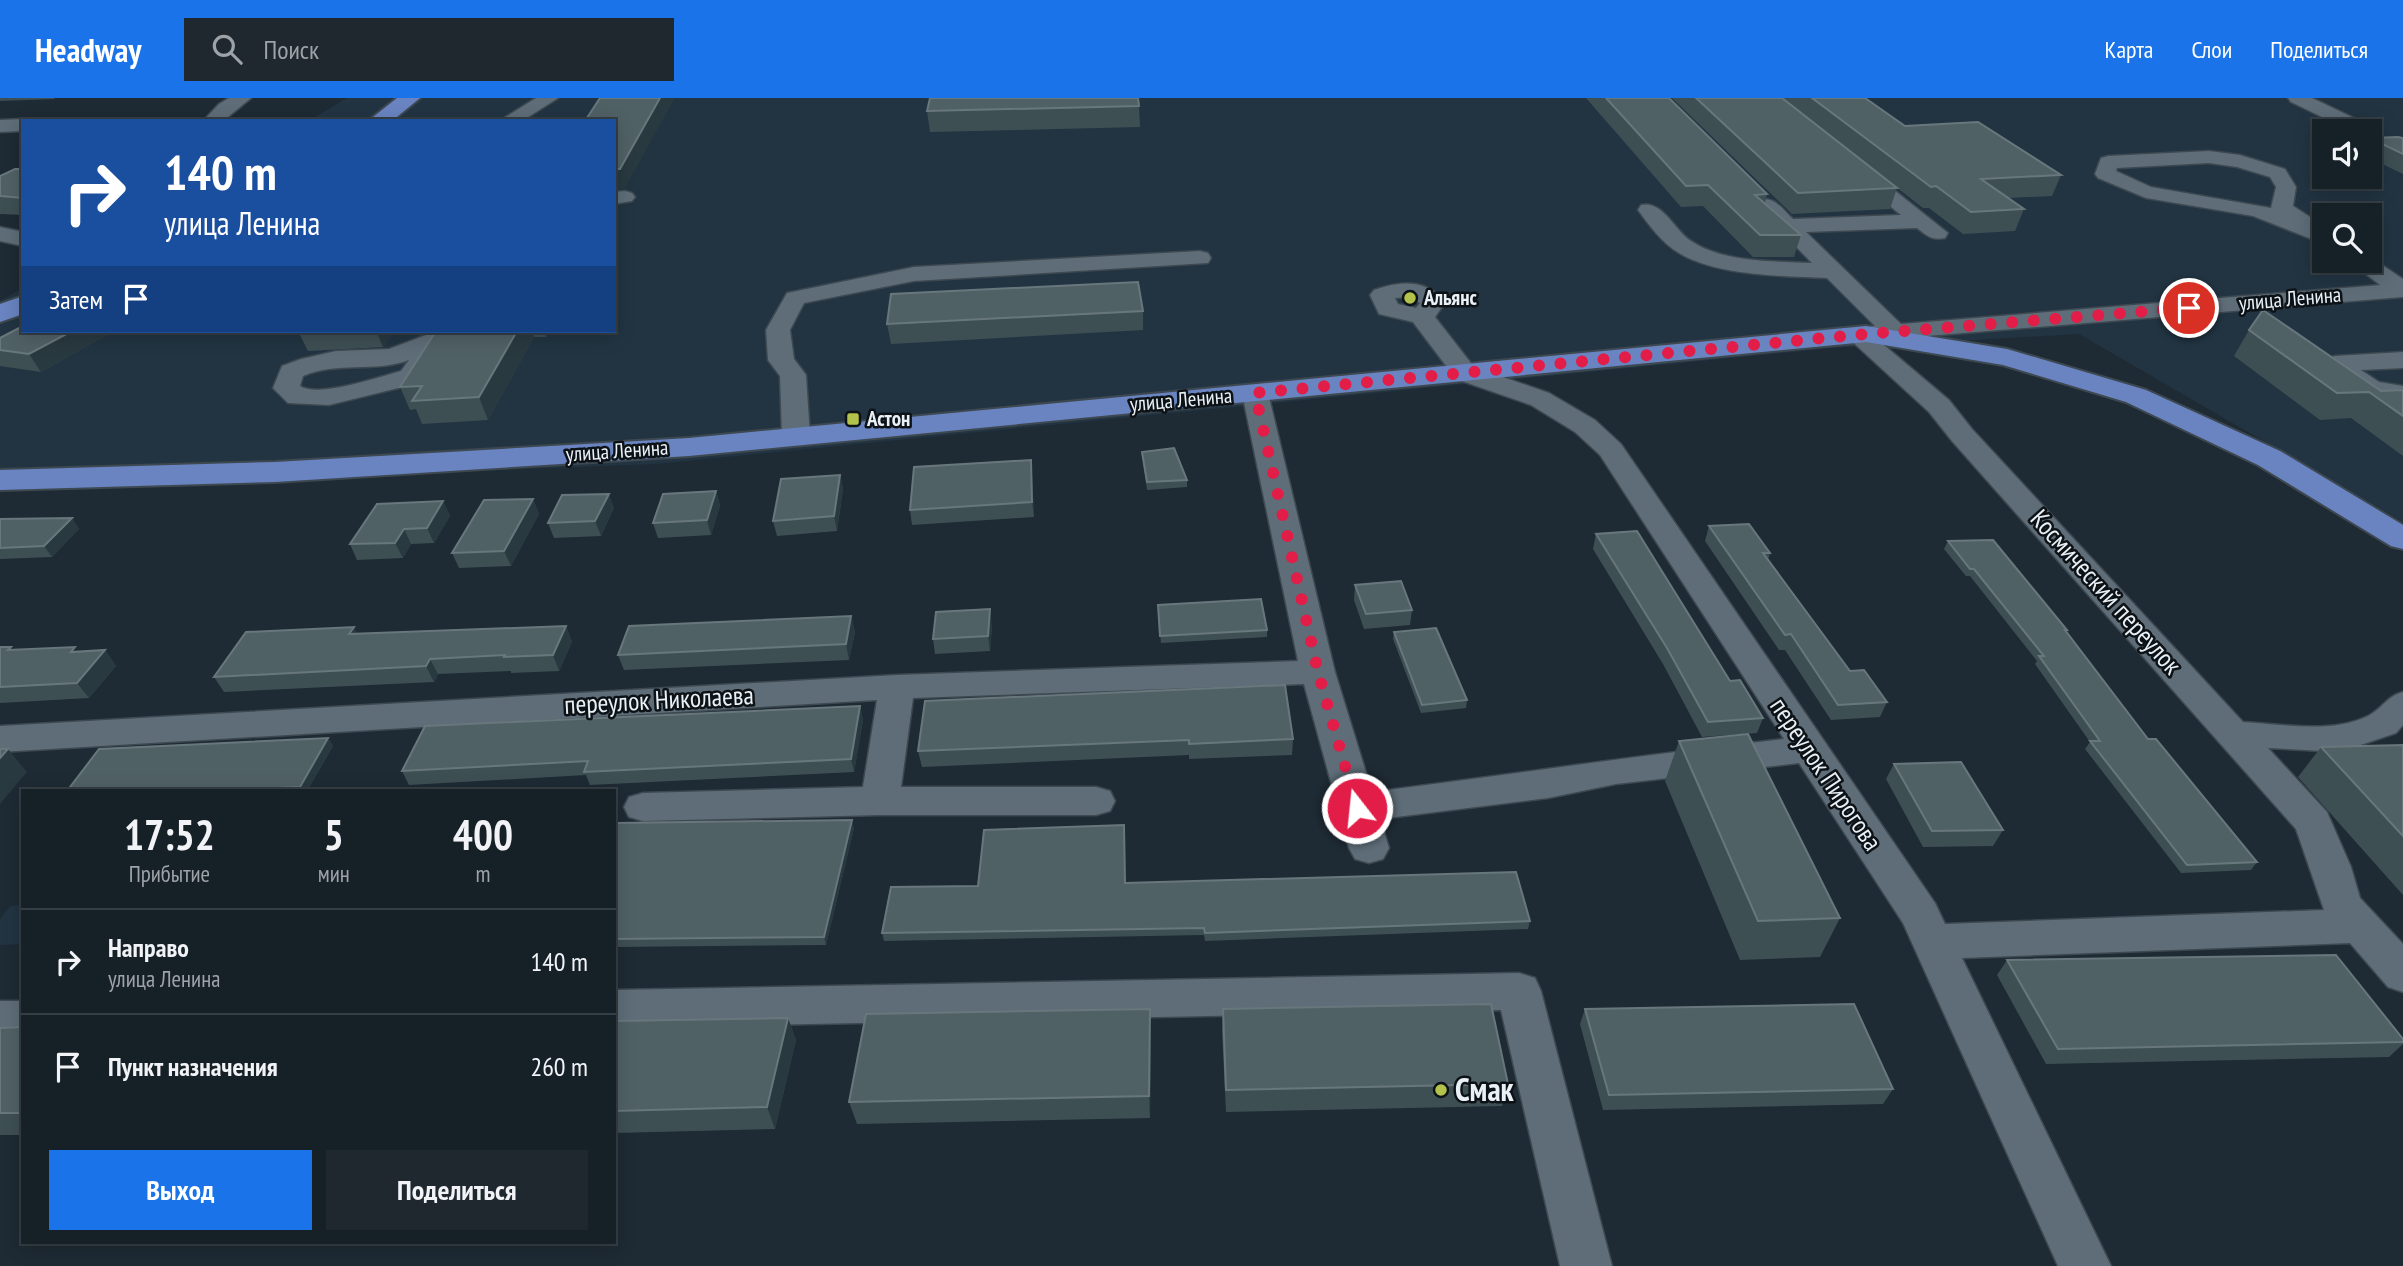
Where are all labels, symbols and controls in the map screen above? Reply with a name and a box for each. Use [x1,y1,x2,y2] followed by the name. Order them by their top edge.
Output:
[184,18,674,81] search box
[35,28,142,71] text: Headway
[208,30,246,68] icon: search
[264,33,319,66] text: Поиск
[2105,34,2153,65] text: Карта
[2191,34,2232,65] text: Слои
[2270,34,2368,65] text: Поделиться
[2312,119,2382,273] map controls
[2312,119,2382,189] button: sound
[164,140,277,204] text: 140 m
[49,147,140,238] icon: right
[164,202,320,244] text: улица Ленина
[2312,203,2382,273] button: search
[2159,278,2219,338] pin
[117,280,155,318] icon: arrive
[2238,281,2342,316] street label: улица Ленина
[49,283,103,316] text: Затем
[1423,284,1478,311] place label: Альянс
[2170,289,2208,327] icon: arrive
[1402,290,1418,306] marker: Альянс
[1129,382,1233,417] street label: улица Ленина
[866,405,910,432] place label: Астон
[845,411,861,427] marker: Астон
[565,433,669,468] street label: улица Ленина
[2024,502,2189,681] street label: Космический переулок
[564,678,754,721] street label: переулок Николаева
[1763,691,1890,857] street label: переулок Пирогова
[1320,771,1394,845] position arrow
[124,807,215,862] text: 17:52
[324,807,344,862] text: 5
[453,807,513,862] text: 400
[129,859,210,888] text: Прибытие
[318,859,350,888] text: мин
[475,859,490,888] text: m
[108,931,189,964] text: Направо
[49,943,87,981] icon: right
[530,945,588,978] text: 140 m
[108,964,220,993] text: улица Ленина
[49,1048,87,1086] icon: arrive
[108,1050,278,1083] text: Пункт назначения
[530,1050,588,1083] text: 260 m
[1455,1068,1515,1110] place label: Смак
[1433,1082,1449,1098] marker: Смак
[49,1150,312,1230] button: Выход
[326,1150,588,1230] button: Поделиться

